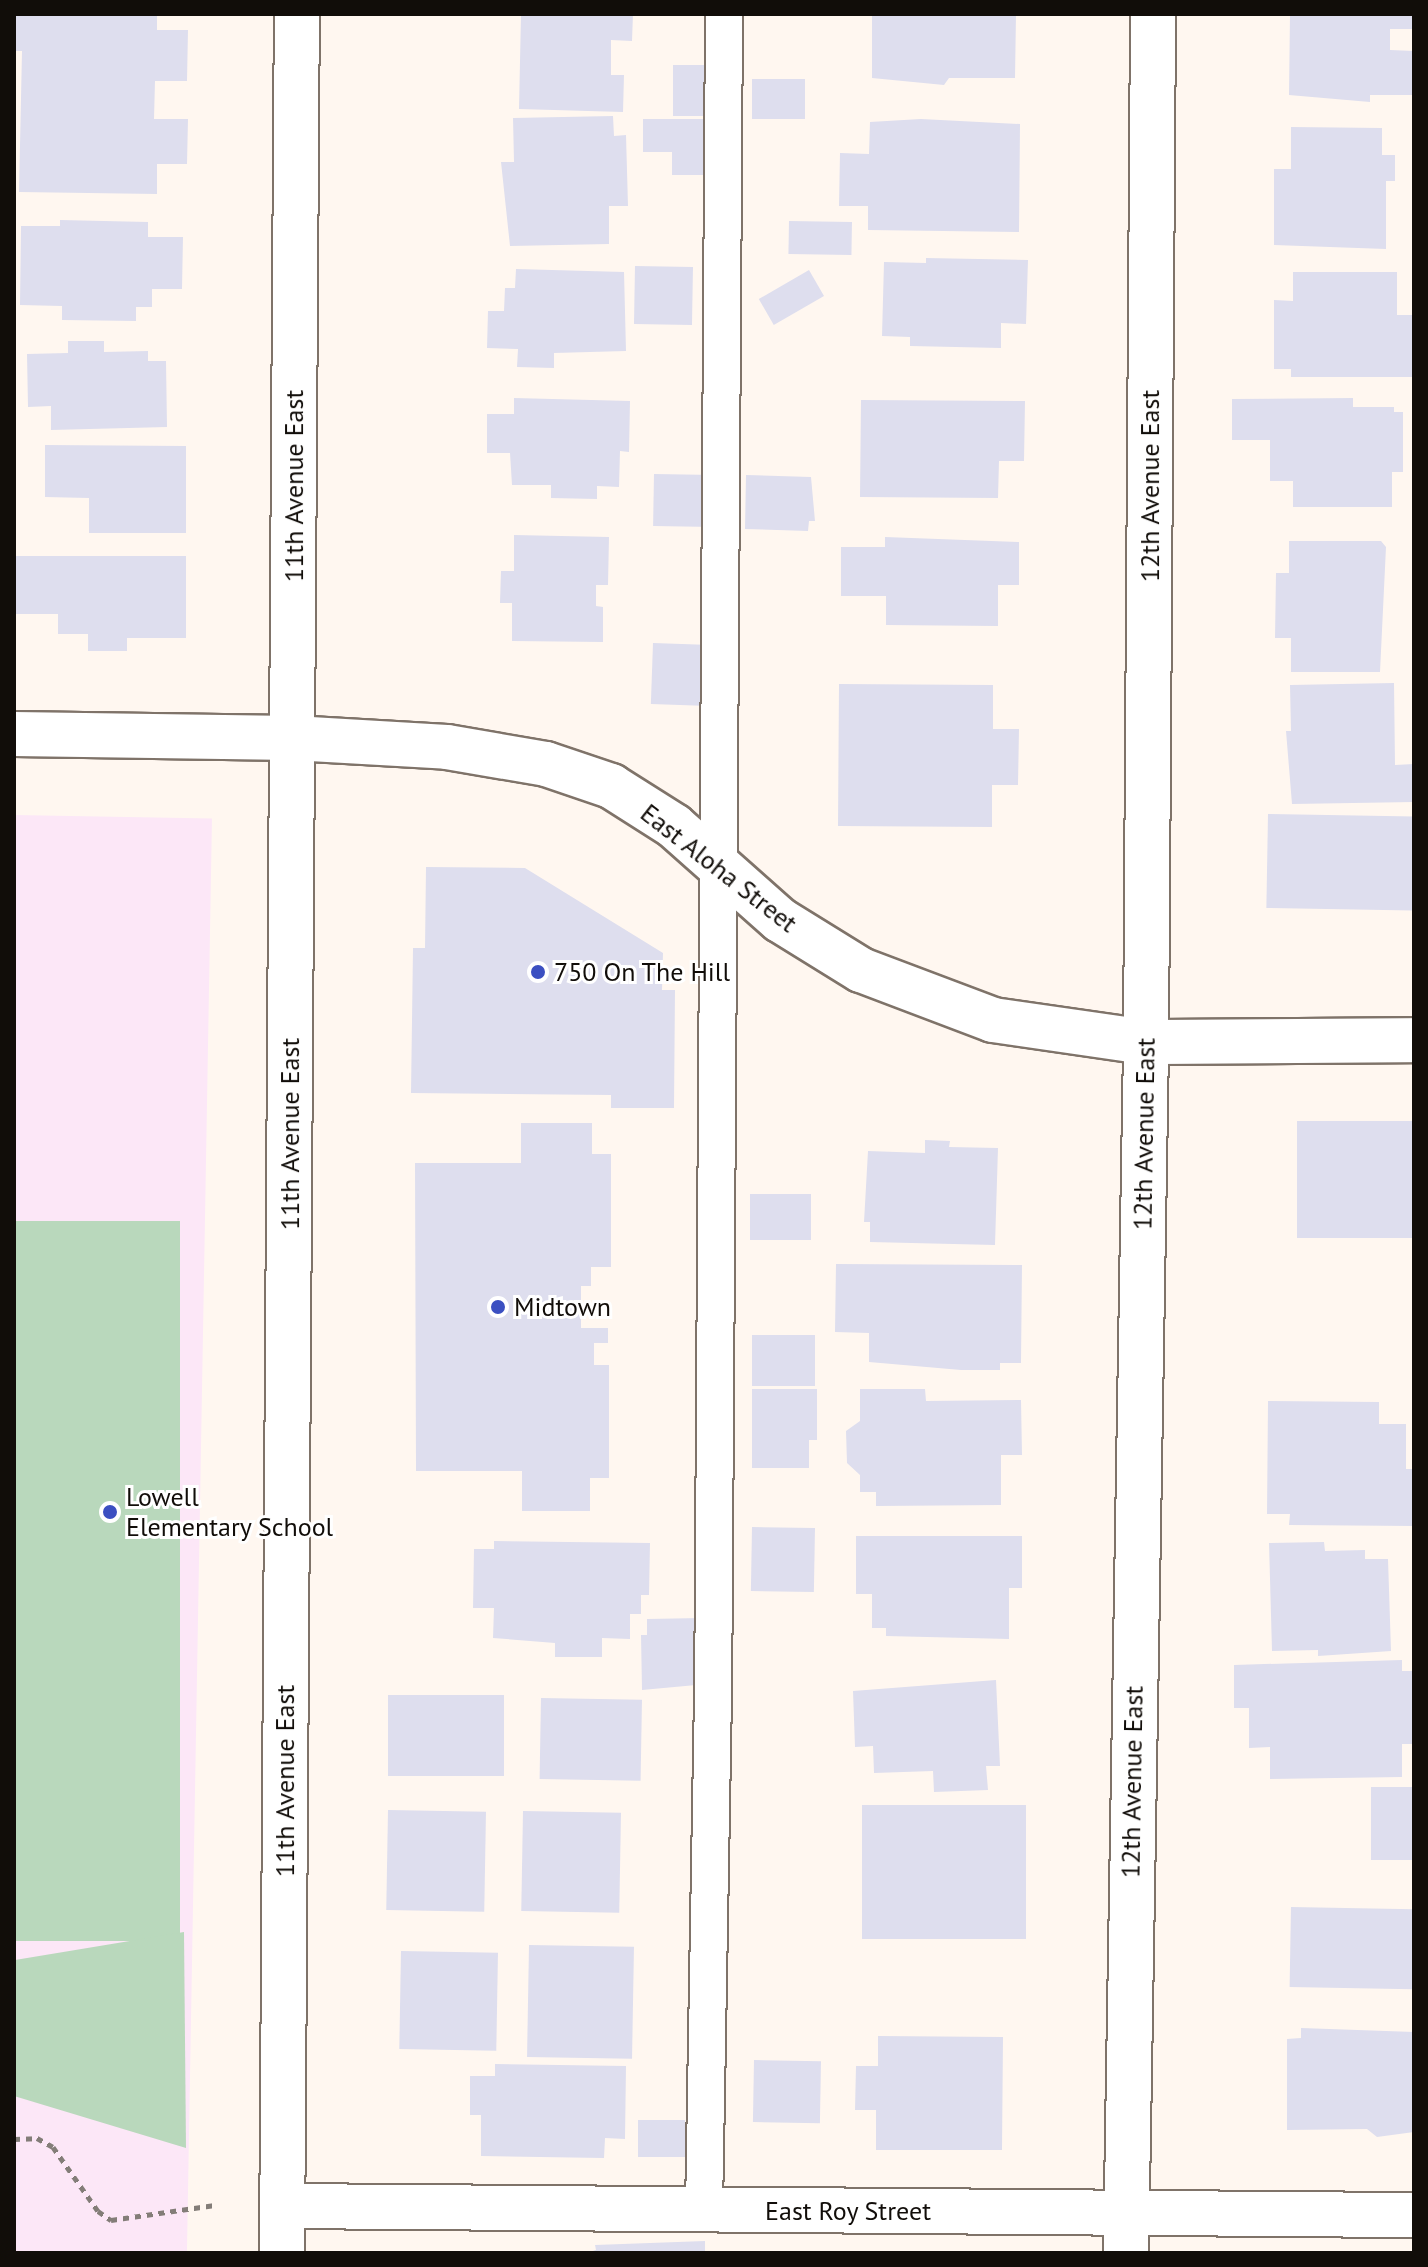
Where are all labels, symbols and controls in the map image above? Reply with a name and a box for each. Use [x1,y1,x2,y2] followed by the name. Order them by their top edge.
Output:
[278,389,310,583] street label: 11th Avenue East
[1134,389,1166,583] street label: 12th Avenue East
[634,797,804,939] street label: East Aloha Street
[554,956,731,988] place label: 750 On The Hill
[529,963,547,981] marker: 750 On The Hill
[274,1037,306,1231] street label: 11th Avenue East
[1127,1037,1161,1231] street label: 12th Avenue East
[514,1291,611,1323] place label: Midtown
[489,1298,507,1316] marker: Midtown
[126,1481,334,1542] place label: Lowell Elementary School
[101,1503,119,1521] marker: Lowell Elementary School
[269,1684,301,1878] street label: 11th Avenue East
[1115,1685,1149,1879] street label: 12th Avenue East
[765,2195,931,2227] street label: East Roy Street

